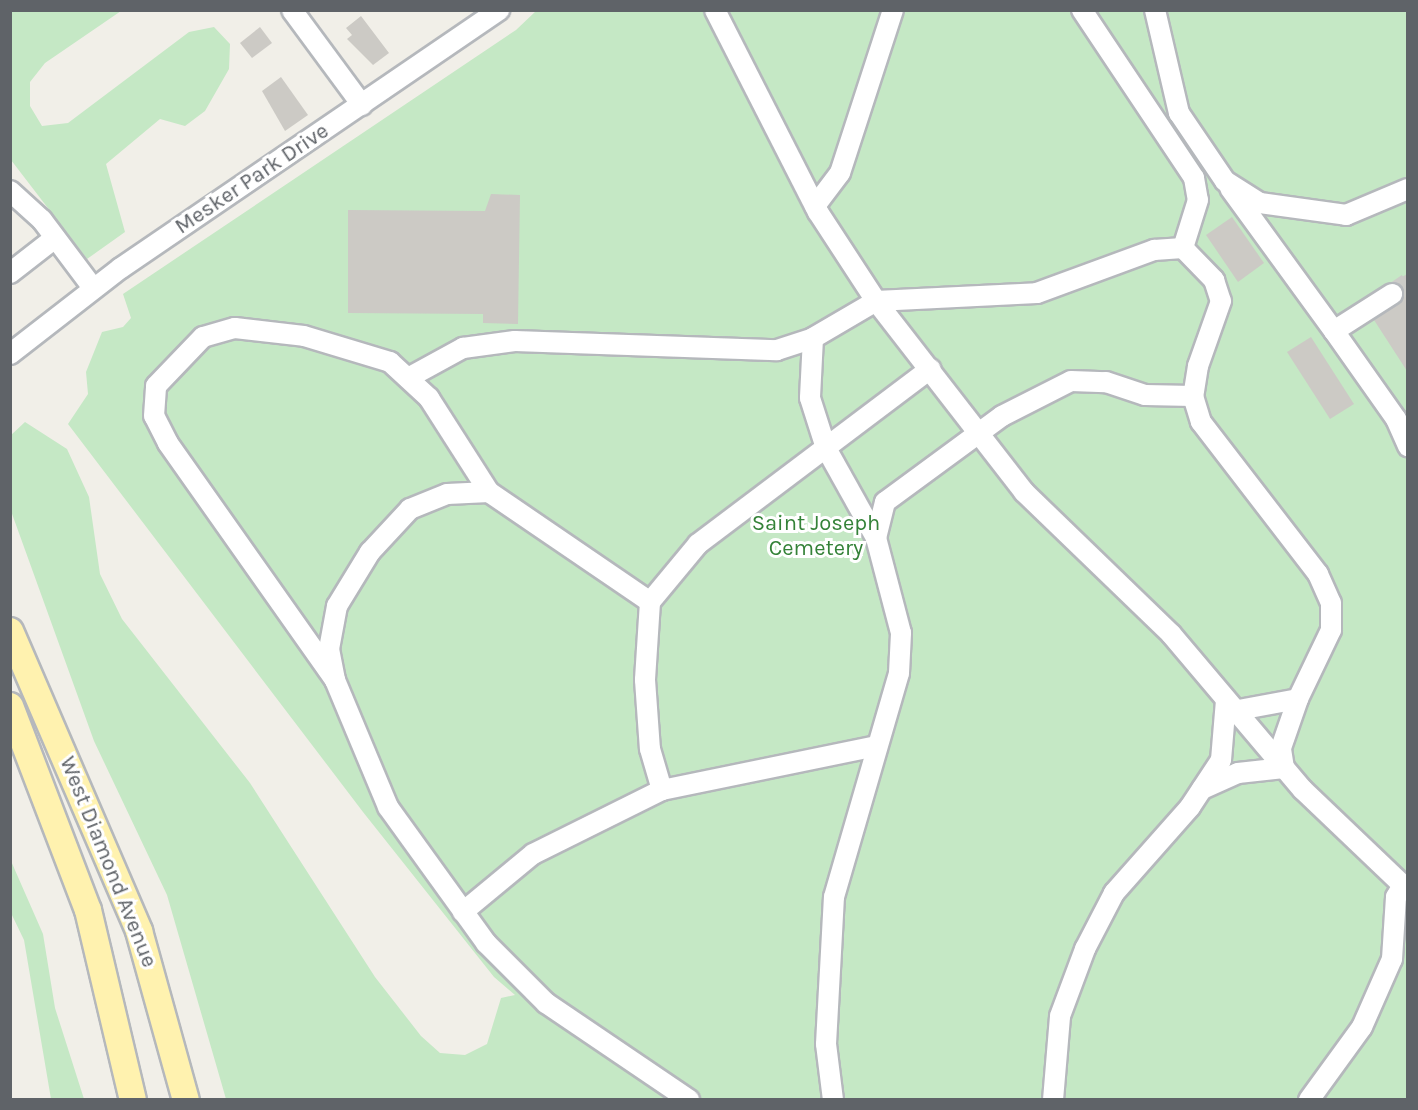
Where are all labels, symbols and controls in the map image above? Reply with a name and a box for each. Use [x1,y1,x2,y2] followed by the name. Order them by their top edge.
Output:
[170,118,334,240] street label: Mesker Park Drive
[752,510,880,562] park label: Saint Joseph Cemetery
[54,753,162,971] street label: West Diamond Avenue

